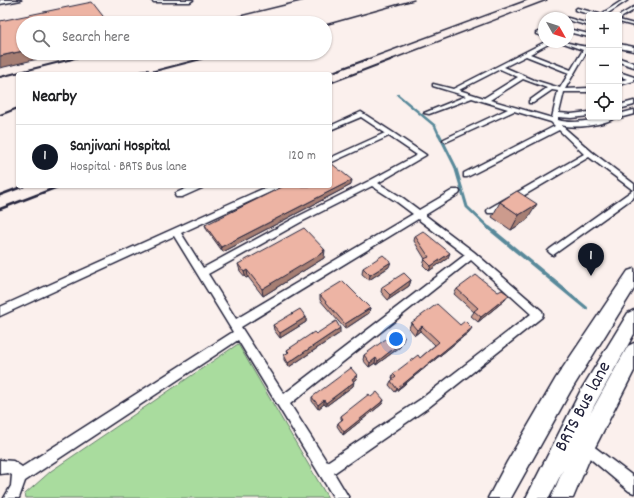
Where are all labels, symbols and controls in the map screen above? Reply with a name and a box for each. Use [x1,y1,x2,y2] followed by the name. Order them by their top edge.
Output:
[538,12,574,48] north arrow
[586,12,622,120] map controls
[586,12,622,48] button: +
[16,16,332,60] search box
[30,27,52,49] icon: search
[62,27,130,49] text: Search here
[586,48,622,84] button: −
[586,84,622,120] button: locate
[32,86,76,110] text: Nearby
[70,136,170,158] text: Sanjivani Hospital
[44,147,46,166] text: 1
[288,147,316,166] text: 120 m
[70,158,187,177] text: Hospital · BRTS Bus lane
[578,243,604,276] pin: 1
[386,329,406,349] your location
[549,357,619,457] street label: BRTS Bus lane

